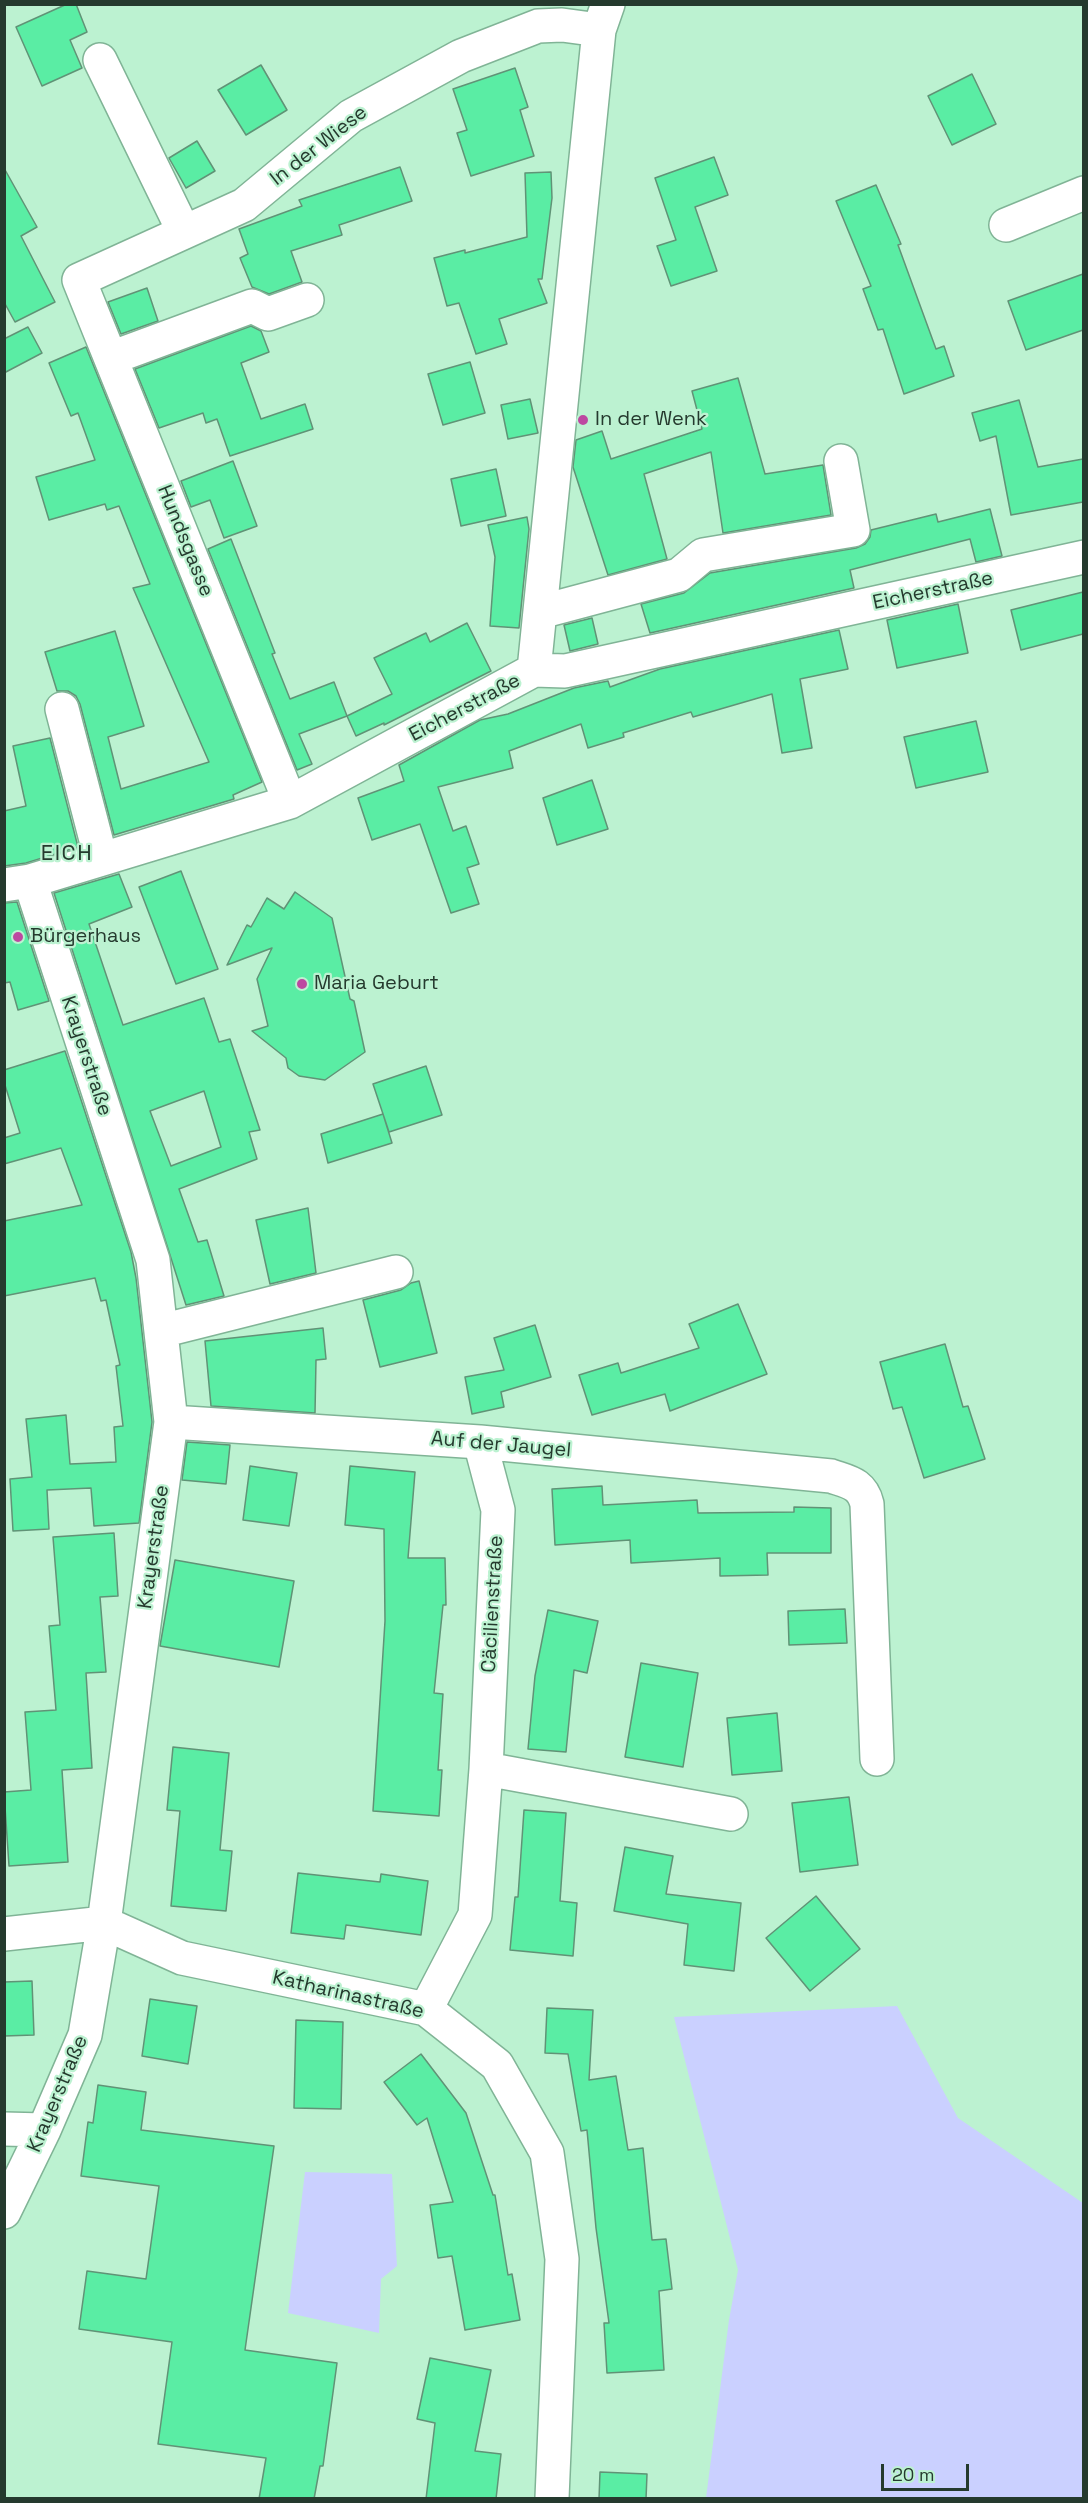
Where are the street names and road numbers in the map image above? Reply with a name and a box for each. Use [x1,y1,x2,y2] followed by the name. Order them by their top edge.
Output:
[266,101,372,191] street label: In der Wiese
[152,482,218,600] street label: Hundsgasse
[871,567,995,615] street label: Eicherstraße
[405,669,525,747] street label: Eicherstraße
[55,993,117,1119] street label: Krayerstraße
[430,1427,572,1463] street label: Auf der Jaugel
[133,1484,175,1610] street label: Krayerstraße
[477,1535,509,1673] street label: Cäcilienstraße
[270,1966,426,2024] street label: Katharinastraße
[23,2032,93,2156] street label: Krayerstraße

